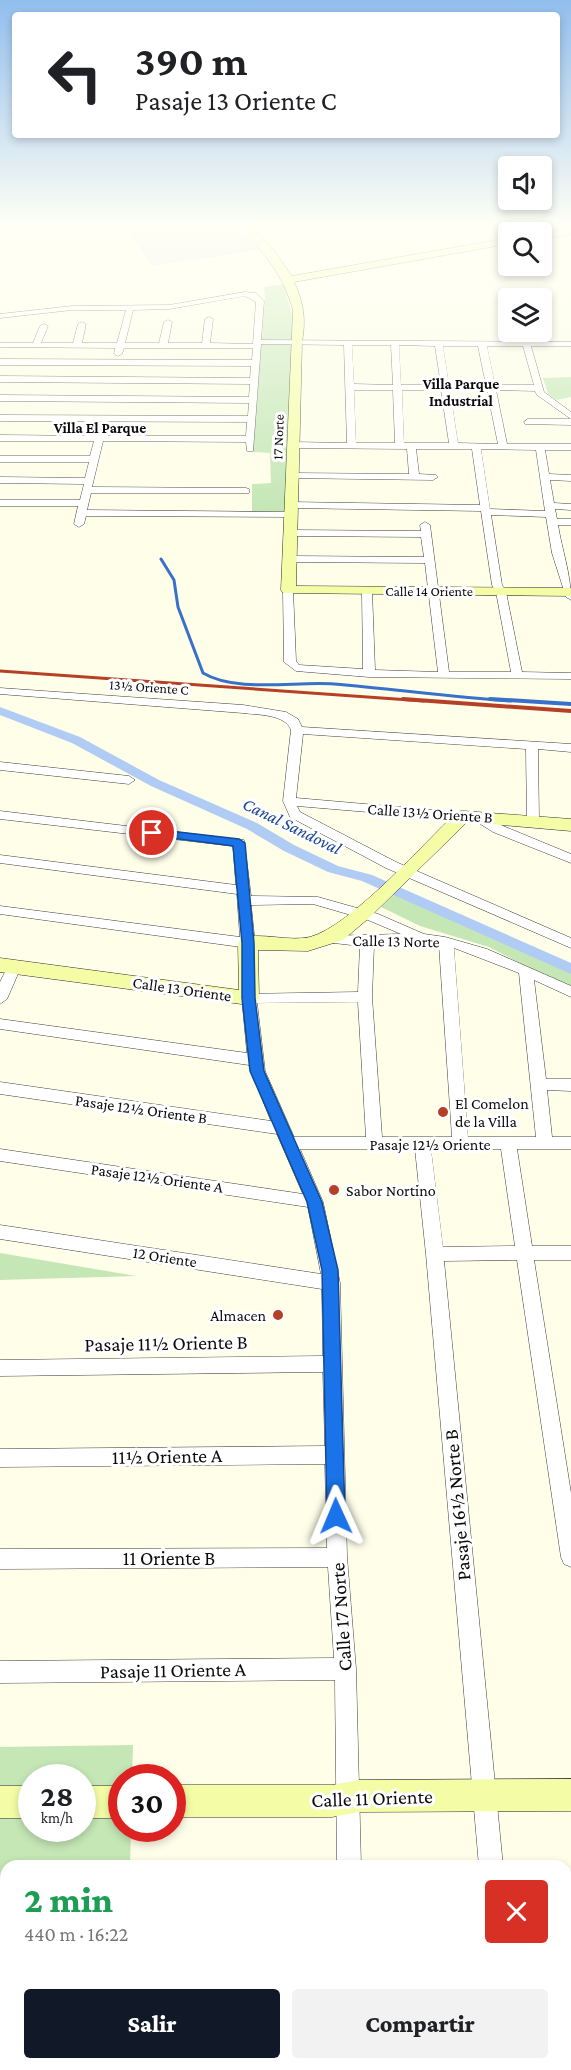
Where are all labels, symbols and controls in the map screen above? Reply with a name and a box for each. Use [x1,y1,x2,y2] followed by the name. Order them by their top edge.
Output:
[36,36,114,114] icon: left
[135,37,248,84] text: 390 m
[135,86,337,116] text: Pasaje 13 Oriente C
[498,156,552,342] map controls
[498,156,552,210] button: sound
[498,222,552,276] button: search
[498,288,552,342] button: layers
[422,376,499,409] district label: Villa Parque Industrial
[269,414,287,460] street label: 17 Norte
[53,420,146,436] district label: Villa El Parque
[385,583,473,599] street label: Calle 14 Oriente
[109,676,189,698] street label: 13½ Oriente C
[240,794,345,859] water label: Canal Sandoval
[367,800,493,826] street label: Calle 13½ Oriente B
[126,807,177,858] pin
[135,816,168,849] icon: arrive
[352,932,440,950] street label: Calle 13 Norte
[132,974,232,1004] street label: Calle 13 Oriente
[74,1091,208,1128] street label: Pasaje 12½ Oriente B
[455,1095,529,1130] place label: El Comelon de la Villa
[436,1105,450,1119] marker: El Comelon de la Villa
[369,1136,491,1154] street label: Pasaje 12½ Oriente
[90,1160,225,1197] street label: Pasaje 12½ Oriente A
[346,1182,436,1199] place label: Sabor Nortino
[327,1183,341,1197] marker: Sabor Nortino
[132,1244,198,1270] street label: 12 Oriente
[210,1307,266,1324] place label: Almacen
[271,1308,285,1322] marker: Almacen
[84,1331,248,1356] street label: Pasaje 11½ Oriente B
[439,1428,476,1582] street label: Pasaje 16½ Norte B
[112,1444,223,1468] street label: 11½ Oriente A
[304,1484,368,1548] position arrow
[123,1547,215,1569] street label: 11 Oriente B
[326,1562,356,1672] street label: Calle 17 Norte
[100,1658,247,1683] street label: Pasaje 11 Oriente A
[108,1764,186,1842] speed limit sign: 30
[41,1779,73,1812] text: 28
[311,1785,433,1811] street label: Calle 11 Oriente
[41,1810,73,1826] text: km/h
[24,1880,113,1920] text: 2 min
[485,1880,548,1943] button: close
[24,1923,128,1945] text: 440 m · 16:22
[24,1989,280,2058] button: Salir
[292,1989,548,2058] button: Compartir

